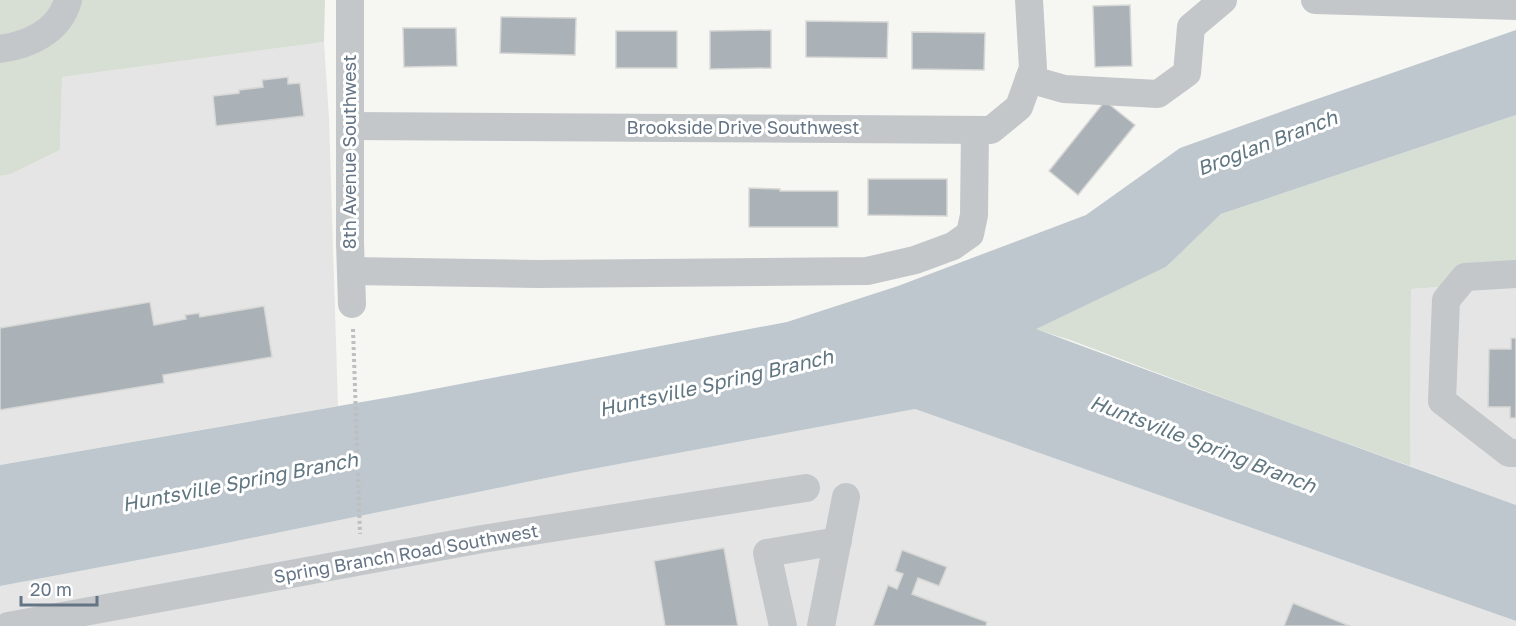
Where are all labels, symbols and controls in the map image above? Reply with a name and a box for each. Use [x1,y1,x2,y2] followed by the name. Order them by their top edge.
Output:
[338,55,360,249] street label: 8th Avenue Southwest
[1193,104,1341,181] water label: Broglan Branch
[626,116,860,138] street label: Brookside Drive Southwest
[596,343,836,422] water label: Huntsville Spring Branch
[1087,389,1320,498] water label: Huntsville Spring Branch
[120,446,360,517] water label: Huntsville Spring Branch
[272,519,540,587] street label: Spring Branch Road Southwest
[21,569,98,607] scale bar
[30,578,72,600] text: 20 m

